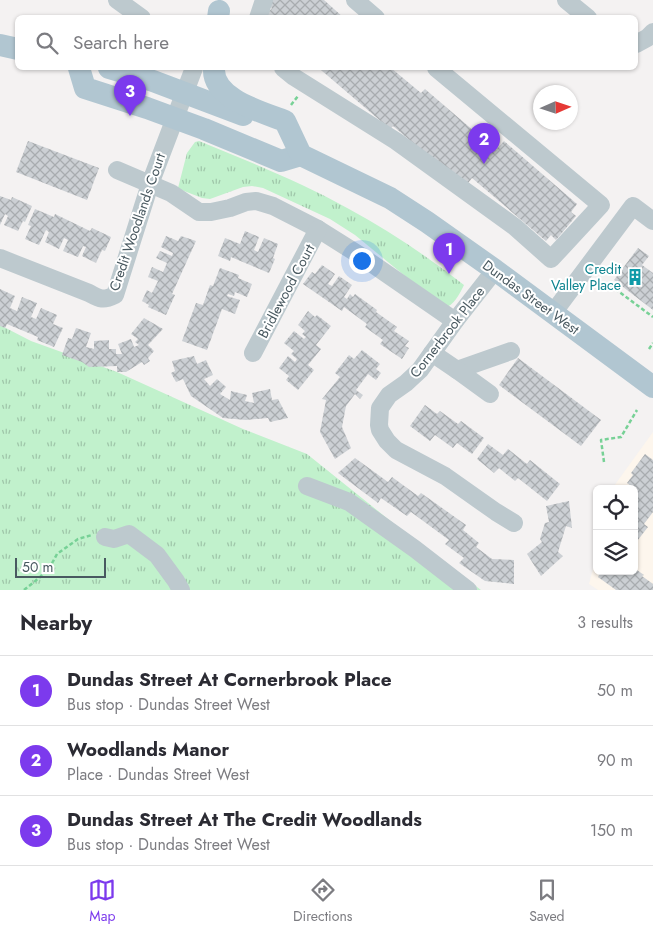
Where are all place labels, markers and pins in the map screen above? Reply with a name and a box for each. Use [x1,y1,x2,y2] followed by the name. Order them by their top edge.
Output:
[114,75,146,116] pin: 3
[468,123,500,164] pin: 2
[433,233,465,274] pin: 1
[551,259,622,295] place label: Credit Valley Place
[625,267,645,287] building icon: Credit Valley Place

